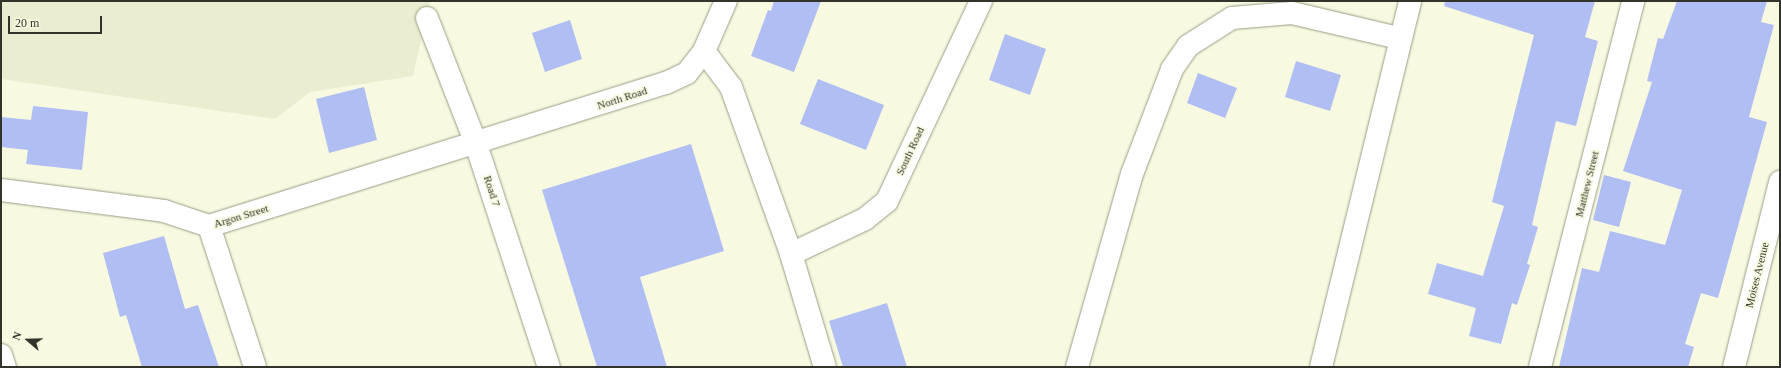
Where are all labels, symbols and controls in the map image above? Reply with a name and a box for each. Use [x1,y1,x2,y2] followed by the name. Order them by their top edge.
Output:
[10,8,104,34] scale bar
[15,16,39,30] text: 20 m
[595,84,649,112] street label: North Road
[893,125,927,177] street label: South Road
[1572,150,1602,218] street label: Matthew Street
[481,174,503,208] street label: Road 7
[212,201,270,231] street label: Argon Street
[1742,240,1772,310] street label: Moises Avenue
[8,320,48,360] north arrow
[10,330,24,342] text: N

